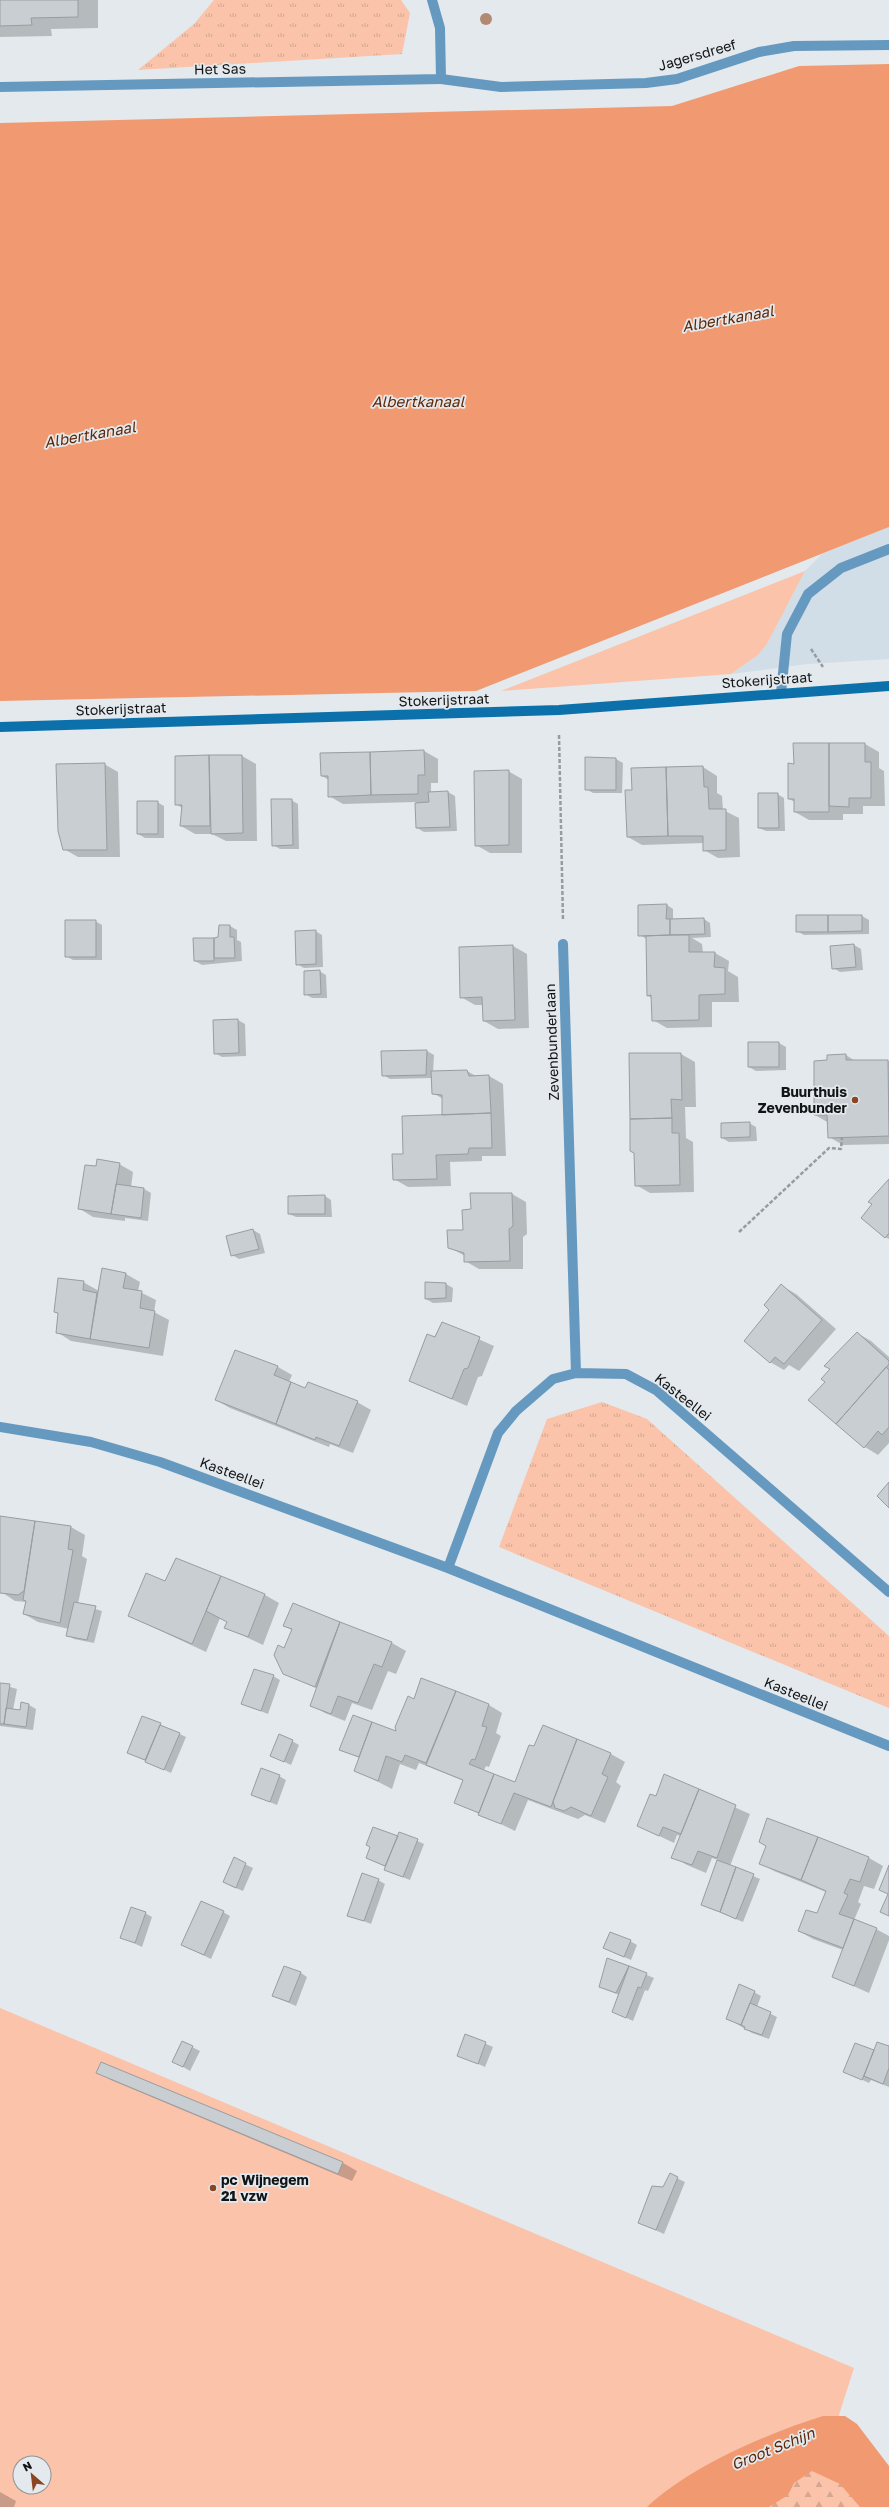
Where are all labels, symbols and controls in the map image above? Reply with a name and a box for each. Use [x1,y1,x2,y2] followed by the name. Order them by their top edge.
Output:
[656,35,738,74] street label: Jagersdreef
[194,60,246,77] street label: Het Sas
[681,301,776,335] water label: Albertkanaal
[372,392,465,410] water label: Albertkanaal
[43,417,138,451] water label: Albertkanaal
[721,668,813,691] street label: Stokerijstraat
[398,689,490,710] street label: Stokerijstraat
[75,698,167,719] street label: Stokerijstraat
[541,983,562,1101] street label: Zevenbunderlaan
[758,1083,848,1116] place label: Buurthuis Zevenbunder
[850,1095,860,1105] marker: Buurthuis Zevenbunder
[652,1369,715,1424] street label: Kasteellei
[198,1453,267,1492] street label: Kasteellei
[762,1673,831,1714] street label: Kasteellei
[221,2171,309,2204] place label: pc Wijnegem 21 vzw
[208,2183,218,2193] marker: pc Wijnegem 21 vzw
[728,2423,818,2474] water label: Groot Schijn
[12,2455,52,2495] north arrow
[20,2458,34,2473] text: N

